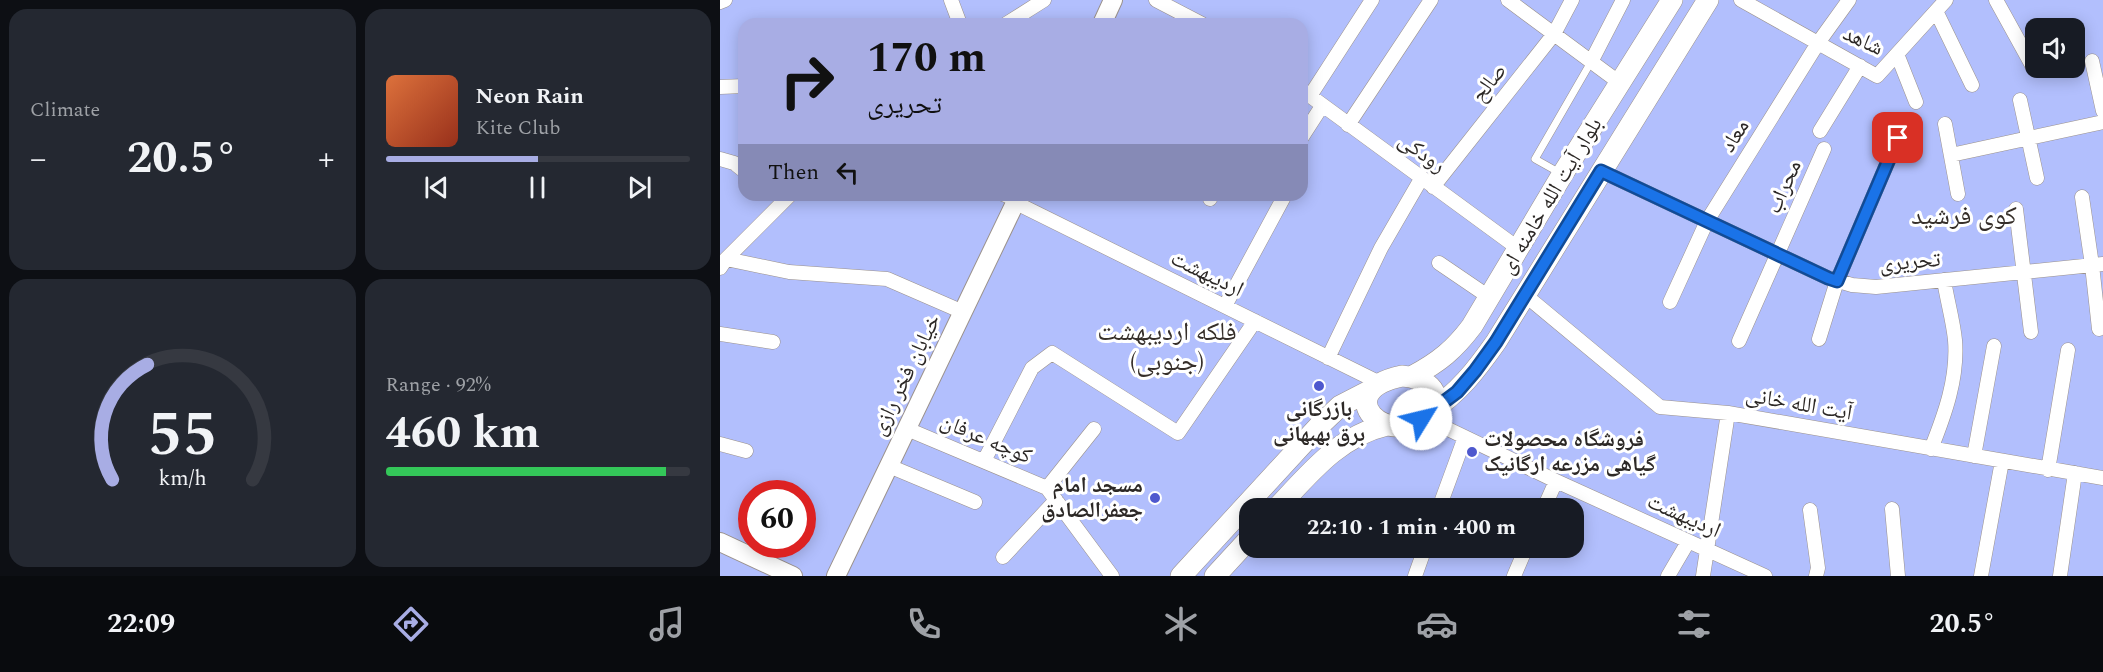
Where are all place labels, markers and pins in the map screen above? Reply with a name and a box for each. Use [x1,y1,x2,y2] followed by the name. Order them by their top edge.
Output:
[1872,112,1923,163] pin
[1312,379,1326,393] marker: بازرگانی برق بهبهانی
[1273,393,1365,451] place label: بازرگانی برق بهبهانی
[1484,423,1656,481] place label: فروشگاه محصولات گیاهی مزرعه ارگانیک
[1465,445,1479,459] marker: فروشگاه محصولات گیاهی مزرعه ارگانیک
[1041,469,1143,527] place label: مسجد امام جعفرالصادق
[1148,491,1162,505] marker: مسجد امام جعفرالصادق

